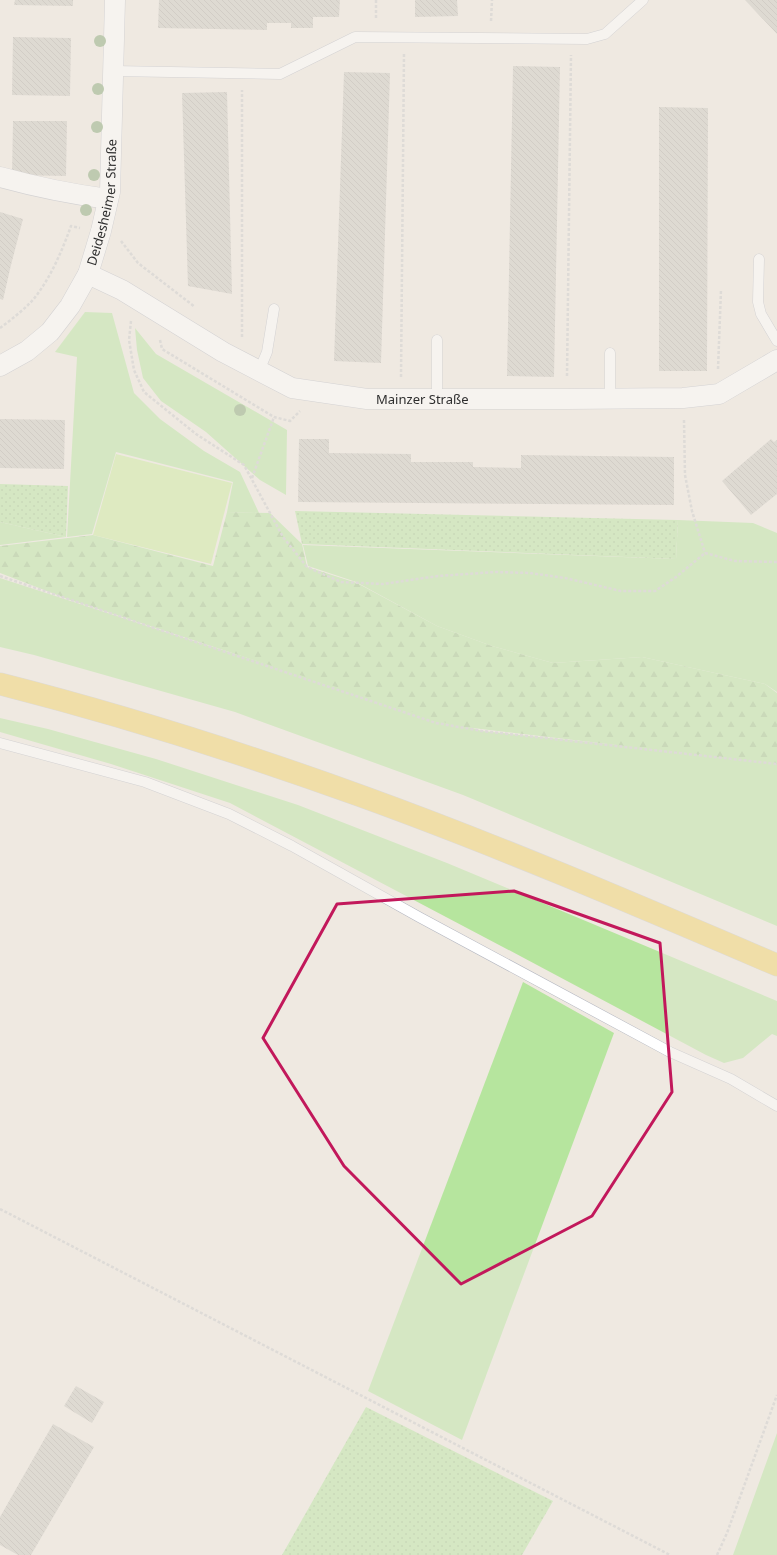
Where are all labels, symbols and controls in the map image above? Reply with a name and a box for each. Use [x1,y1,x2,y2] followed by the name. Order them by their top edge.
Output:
[82,139,120,268] street label: Deidesheimer Straße
[376,390,469,408] street label: Mainzer Straße

